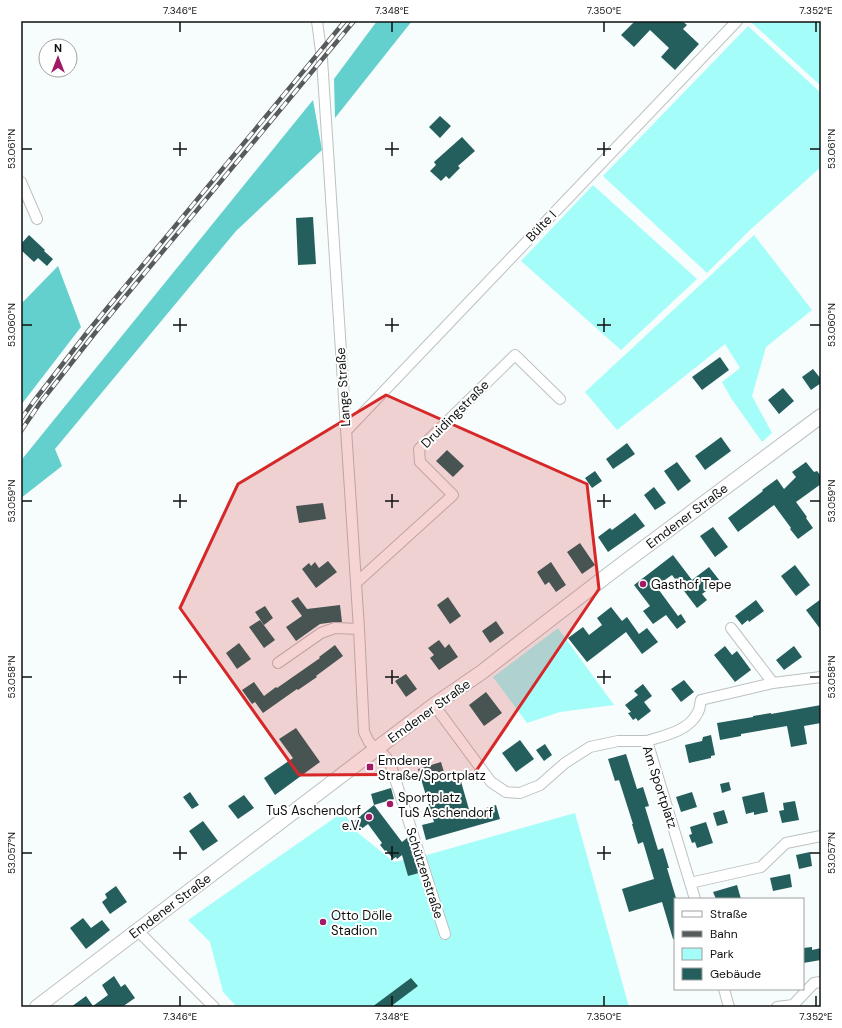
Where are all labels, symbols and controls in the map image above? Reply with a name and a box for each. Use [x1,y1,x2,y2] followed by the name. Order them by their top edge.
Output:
[163,4,197,17] text: 7.346°E
[375,4,409,17] text: 7.348°E
[587,4,622,17] text: 7.350°E
[799,4,833,17] text: 7.352°E
[38,38,78,78] north arrow
[54,41,62,55] text: N
[5,129,18,169] text: 53.061°N
[825,129,838,169] text: 53.061°N
[522,207,560,245] street label: Bülte I
[5,303,18,347] text: 53.060°N
[825,303,838,347] text: 53.060°N
[332,347,354,427] street label: Lange Straße
[417,376,493,452] street label: Druidingstraße
[5,479,18,522] text: 53.059°N
[825,479,838,522] text: 53.059°N
[643,480,731,552] street label: Emdener Straße
[651,576,731,593] place label: Gasthof Tepe
[638,579,648,589] marker: Gasthof Tepe
[5,655,18,698] text: 53.058°N
[825,655,838,698] text: 53.058°N
[384,675,474,747] street label: Emdener Straße
[639,744,681,831] street label: Am Sportplatz
[378,752,486,784] place label: Emdener Straße/Sportplatz
[365,762,375,772] marker: Emdener Straße/Sportplatz
[398,789,494,821] place label: Sportplatz TuS Aschendorf
[385,799,395,809] marker: Sportplatz TuS Aschendorf
[266,802,362,834] place label: TuS Aschendorf e.V.
[364,812,374,822] marker: TuS Aschendorf e.V.
[402,825,448,921] street label: Schützenstraße
[5,832,18,874] text: 53.057°N
[825,832,838,874] text: 53.057°N
[126,870,214,942] street label: Emdener Straße
[674,898,804,990] legend
[710,906,747,922] text: Straße
[331,907,392,939] place label: Otto Dölle Stadion
[318,917,328,927] marker: Otto Dölle Stadion
[710,926,738,942] text: Bahn
[710,946,734,962] text: Park
[710,966,761,982] text: Gebäude
[163,1010,197,1023] text: 7.346°E
[375,1010,409,1023] text: 7.348°E
[587,1010,622,1023] text: 7.350°E
[799,1010,833,1023] text: 7.352°E

